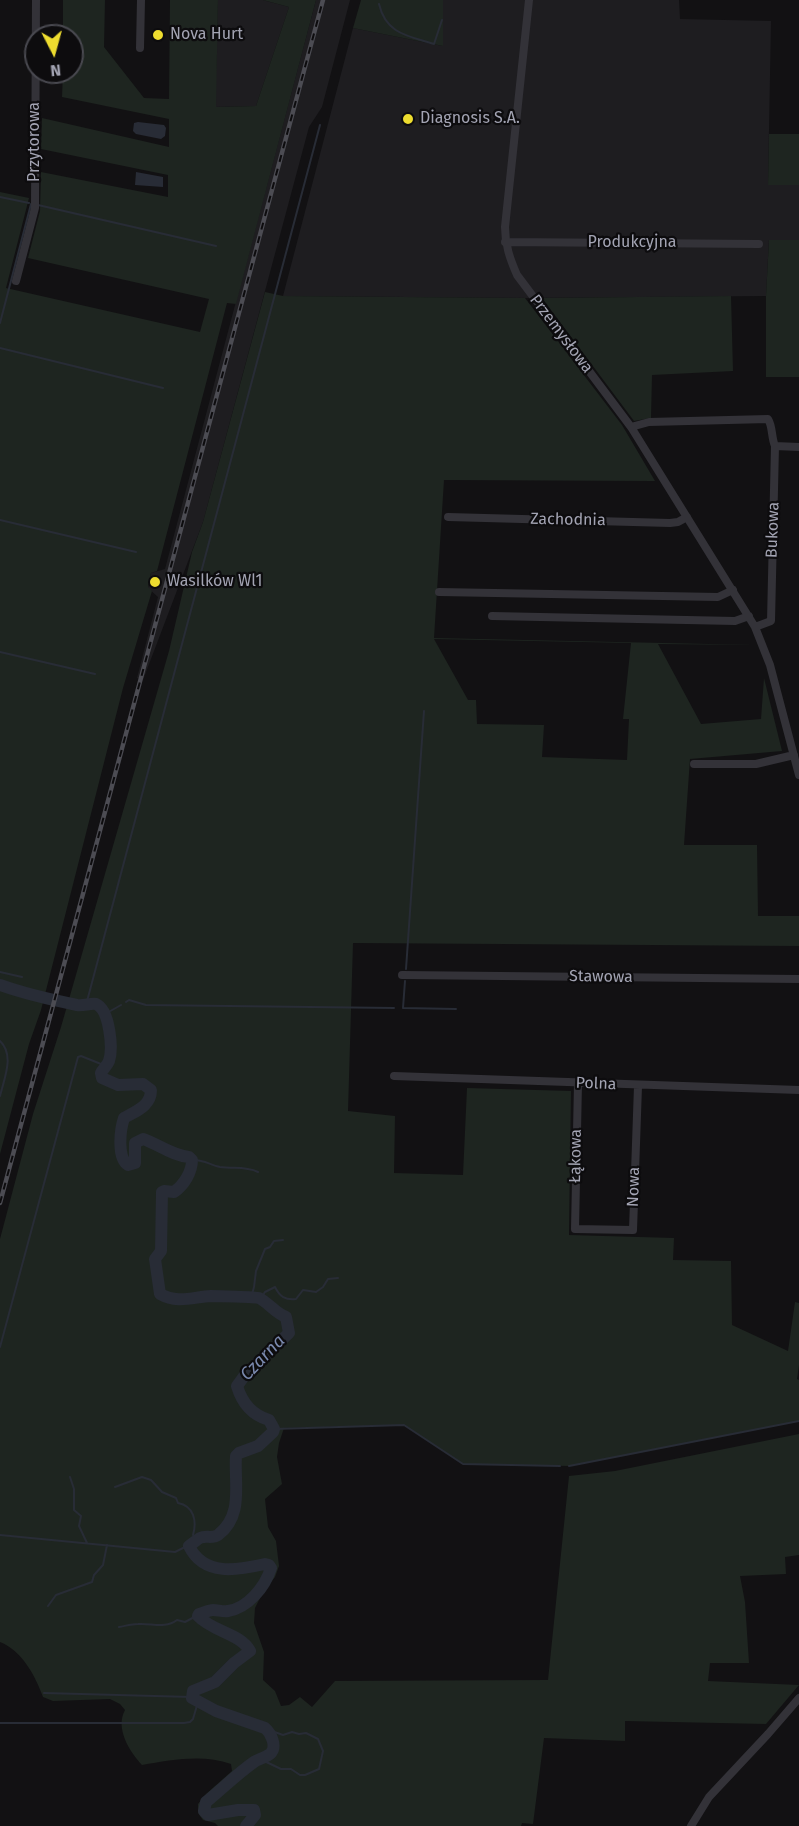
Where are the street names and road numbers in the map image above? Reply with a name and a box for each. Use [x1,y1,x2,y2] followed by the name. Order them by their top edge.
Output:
[25,102,45,182] street label: Przytorowa
[587,233,677,253] street label: Produkcyjna
[525,291,597,377] street label: Przemysłowa
[762,501,784,559] street label: Bukowa
[530,510,606,530] street label: Zachodnia
[569,967,633,987] street label: Stawowa
[575,1074,617,1094] street label: Polna
[566,1129,586,1183] street label: Łąkowa
[624,1167,644,1207] street label: Nowa

